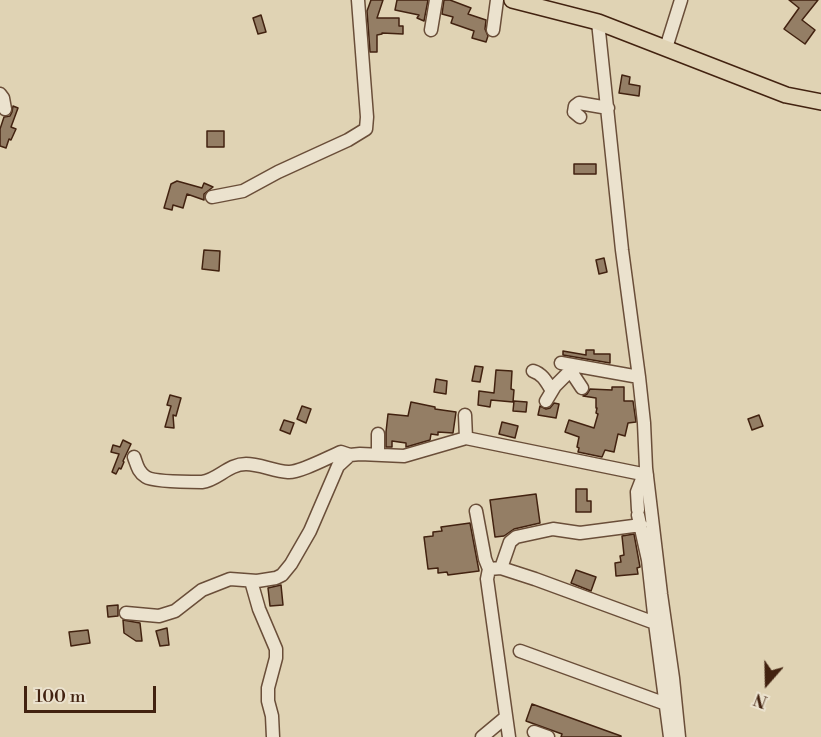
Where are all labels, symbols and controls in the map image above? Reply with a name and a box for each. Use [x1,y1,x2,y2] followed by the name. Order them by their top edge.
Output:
[737,653,797,713] north arrow
[27,674,159,712] scale bar
[35,685,86,708] text: 100 m
[751,688,770,711] text: N

